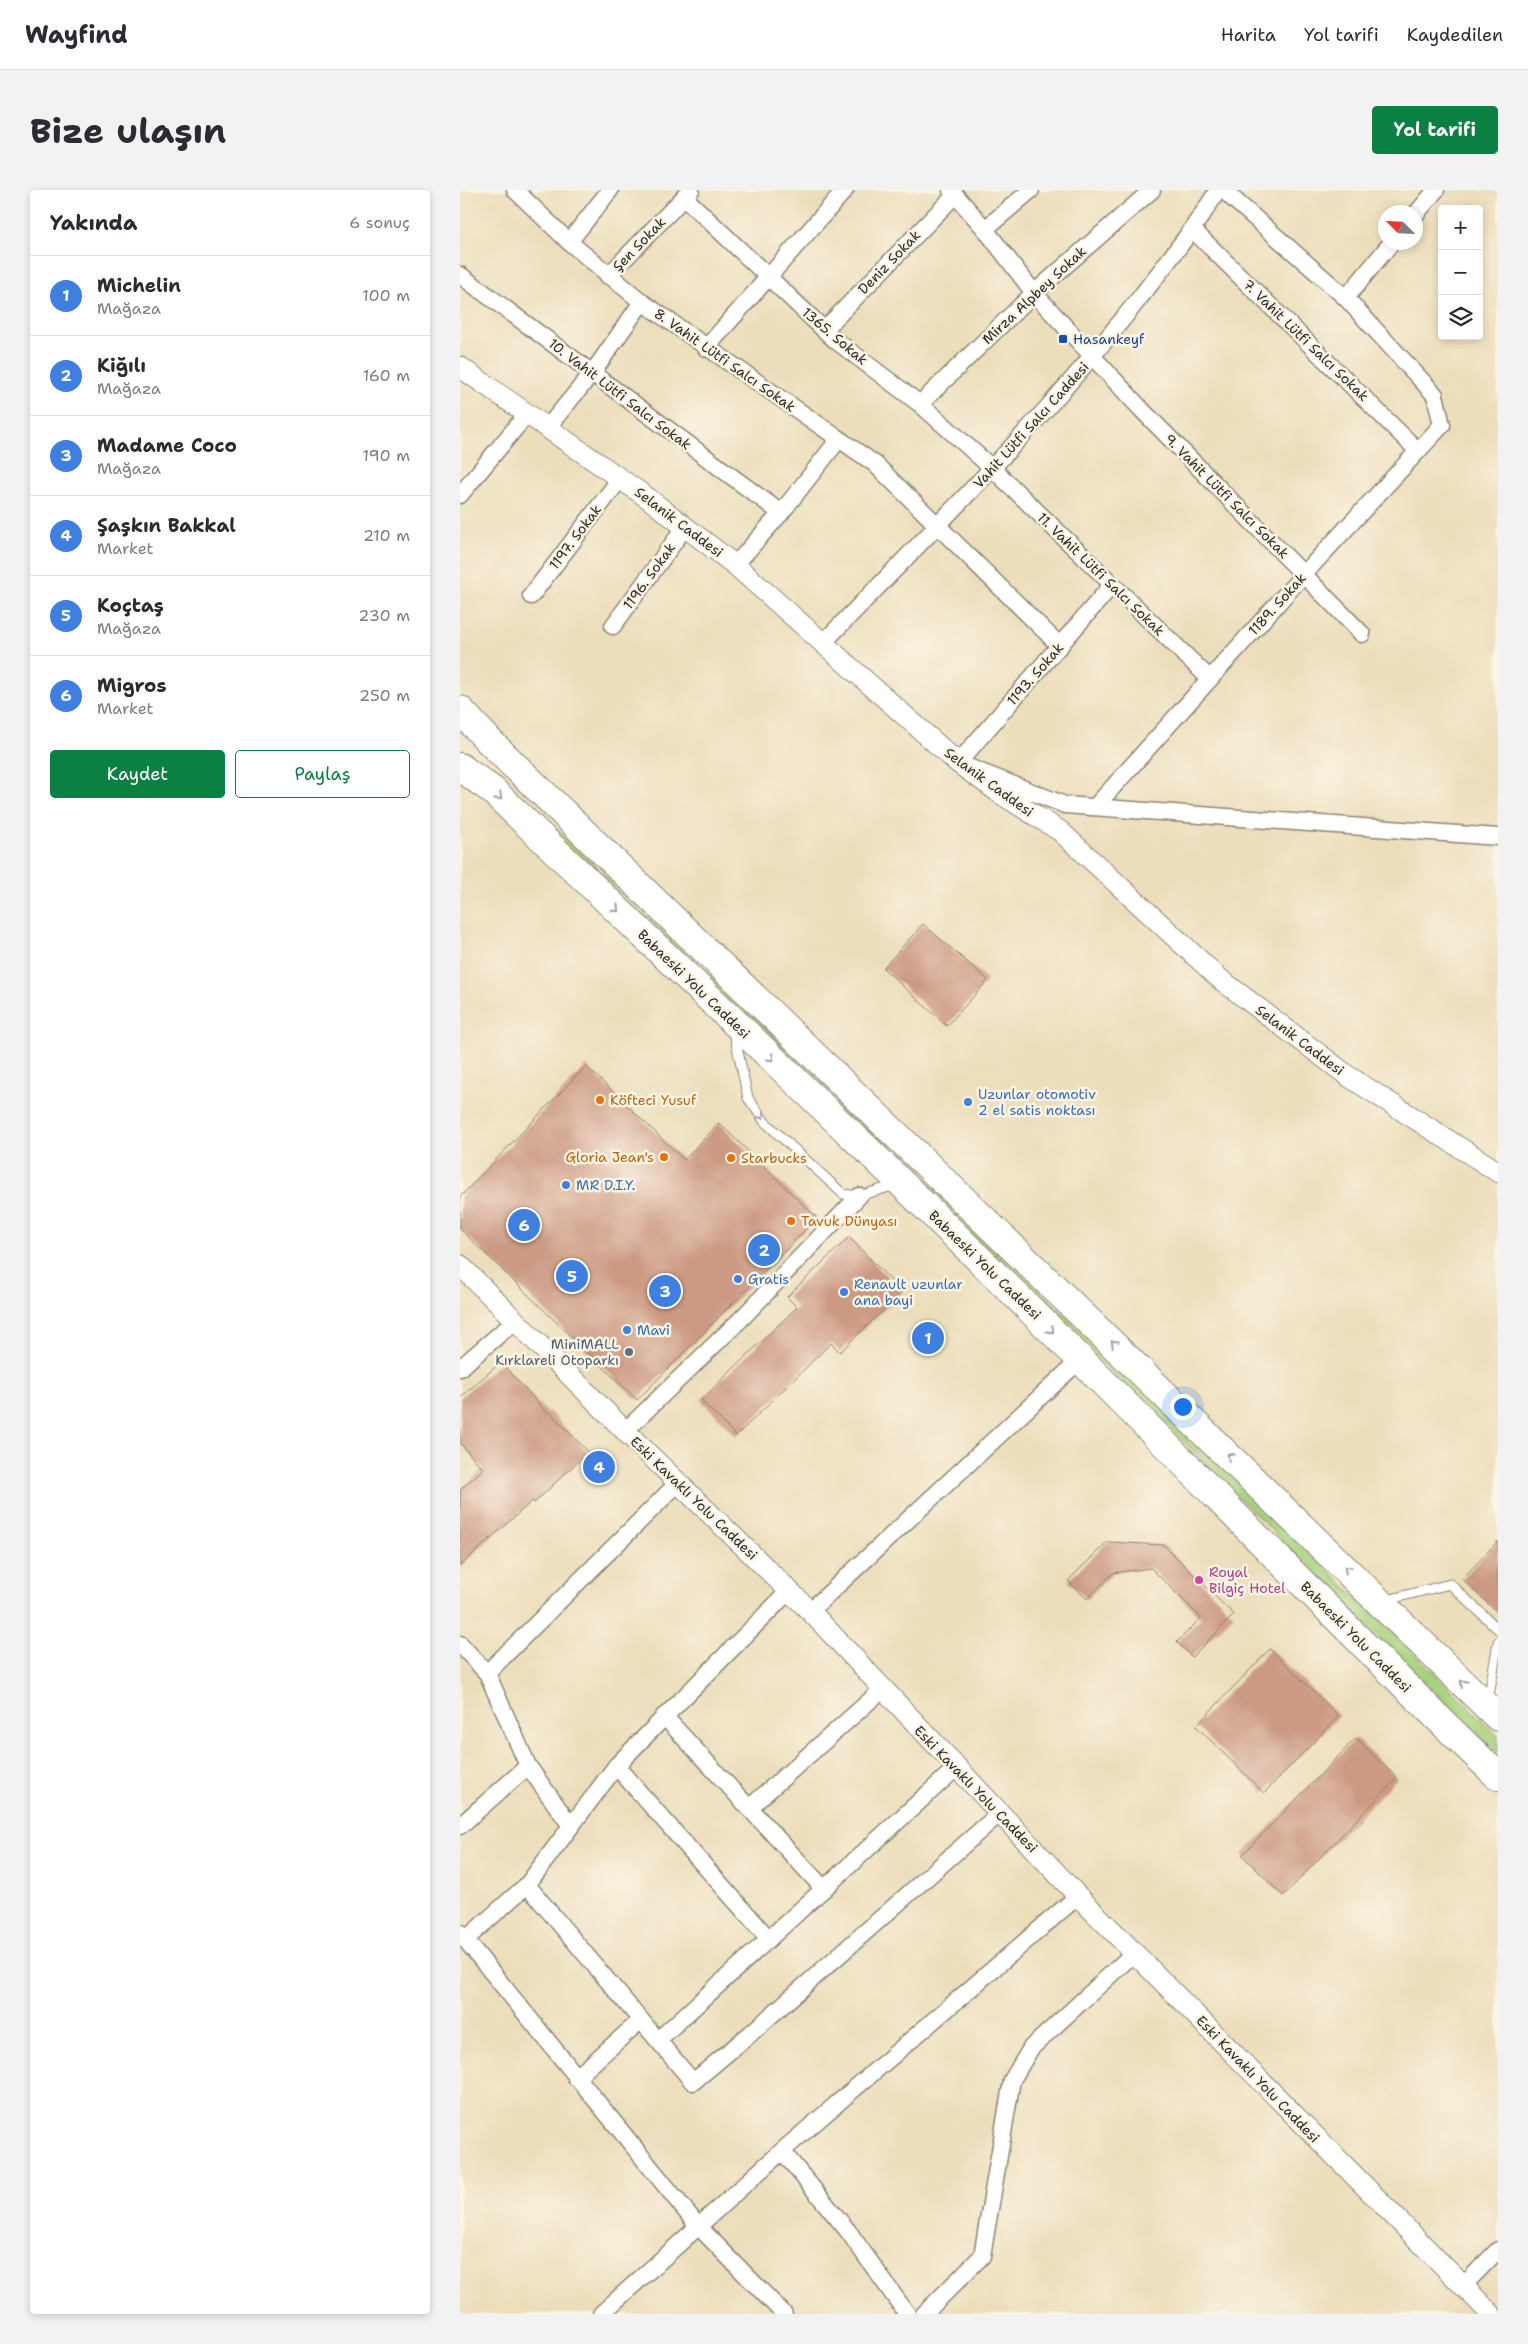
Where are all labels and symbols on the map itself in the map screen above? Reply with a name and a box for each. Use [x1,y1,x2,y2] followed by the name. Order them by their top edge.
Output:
[1378,205,1423,250] north arrow
[609,213,669,275] street label: Şen Sokak
[854,226,924,298] street label: Deniz Sokak
[978,242,1090,348] street label: Mirza Alpbey Sokak
[1239,275,1373,405] street label: 7. Vahit Lütfi Salcı Sokak
[798,303,872,369] street label: 1365. Sokak
[651,304,799,416] street label: 8. Vahit Lütfi Salcı Sokak
[1073,330,1145,348] place label: Hasankeyf
[1057,333,1069,345] marker: Hasankeyf
[545,334,695,454] street label: 10. Vahit Lütfi Salcı Sokak
[969,358,1093,492] street label: Vahit Lütfi Salcı Caddesi
[1161,430,1293,562] street label: 9. Vahit Lütfi Salcı Sokak
[631,483,727,561] street label: Selanik Caddesi
[545,501,605,573] street label: 1197. Sokak
[1034,508,1168,640] street label: 11. Vahit Lütfi Salcı Sokak
[619,539,679,613] street label: 1196. Sokak
[1244,569,1310,639] street label: 1189. Sokak
[1003,639,1067,709] street label: 1193. Sokak
[941,744,1037,820] street label: Selanik Caddesi
[493,791,502,800] one-way arrow
[610,903,619,912] one-way arrow
[634,926,754,1042] street label: Babaeski Yolu Caddesi
[1252,1001,1348,1079] street label: Selanik Caddesi
[765,1052,774,1061] one-way arrow
[978,1085,1096,1119] place label: Uzunlar otomotiv 2 el satis noktası
[610,1091,697,1109] place label: Köfteci Yusuf
[594,1094,606,1106] marker: Köfteci Yusuf
[962,1096,974,1108] marker: Uzunlar otomotiv 2 el satis noktası
[755,1110,764,1120] one-way arrow
[566,1148,654,1166] place label: Gloria Jean's
[741,1149,807,1167] place label: Starbucks
[658,1151,670,1163] marker: Gloria Jean's
[725,1152,737,1164] marker: Starbucks
[576,1176,635,1194] place label: MR D.I.Y.
[560,1179,572,1191] marker: MR D.I.Y.
[508,1206,540,1244] pin: 6
[925,1207,1045,1323] street label: Babaeski Yolu Caddesi
[801,1212,898,1230] place label: Tavuk Dünyası
[785,1215,797,1227] marker: Tavuk Dünyası
[748,1231,780,1269] pin: 2
[556,1257,588,1295] pin: 5
[748,1270,789,1288] place label: Gratis
[649,1272,681,1310] pin: 3
[732,1273,744,1285] marker: Gratis
[854,1275,963,1309] place label: Renault uzunlar ana bayi
[838,1286,850,1298] marker: Renault uzunlar ana bayi
[912,1319,944,1357] pin: 1
[637,1321,670,1339] place label: Mavi
[621,1324,633,1336] marker: Mavi
[1045,1324,1054,1333] one-way arrow
[495,1335,619,1369] place label: MiniMALL Kırklareli Otoparkı
[1110,1340,1119,1349] one-way arrow
[623,1346,635,1358] marker: MiniMALL Kırklareli Otoparkı
[1170,1394,1196,1420] your location
[627,1432,761,1564] street label: Eski Kavaklı Yolu Caddesi
[583,1448,615,1486] pin: 4
[1227,1453,1236,1462] one-way arrow
[1209,1563,1286,1597] place label: Royal Bilgiç Hotel
[1344,1566,1353,1575] one-way arrow
[1193,1574,1205,1586] marker: Royal Bilgiç Hotel
[1297,1578,1415,1696] street label: Babaeski Yolu Caddesi
[1460,1680,1469,1689] one-way arrow
[910,1722,1042,1856] street label: Eski Kavaklı Yolu Caddesi
[1192,2012,1324,2146] street label: Eski Kavaklı Yolu Caddesi

